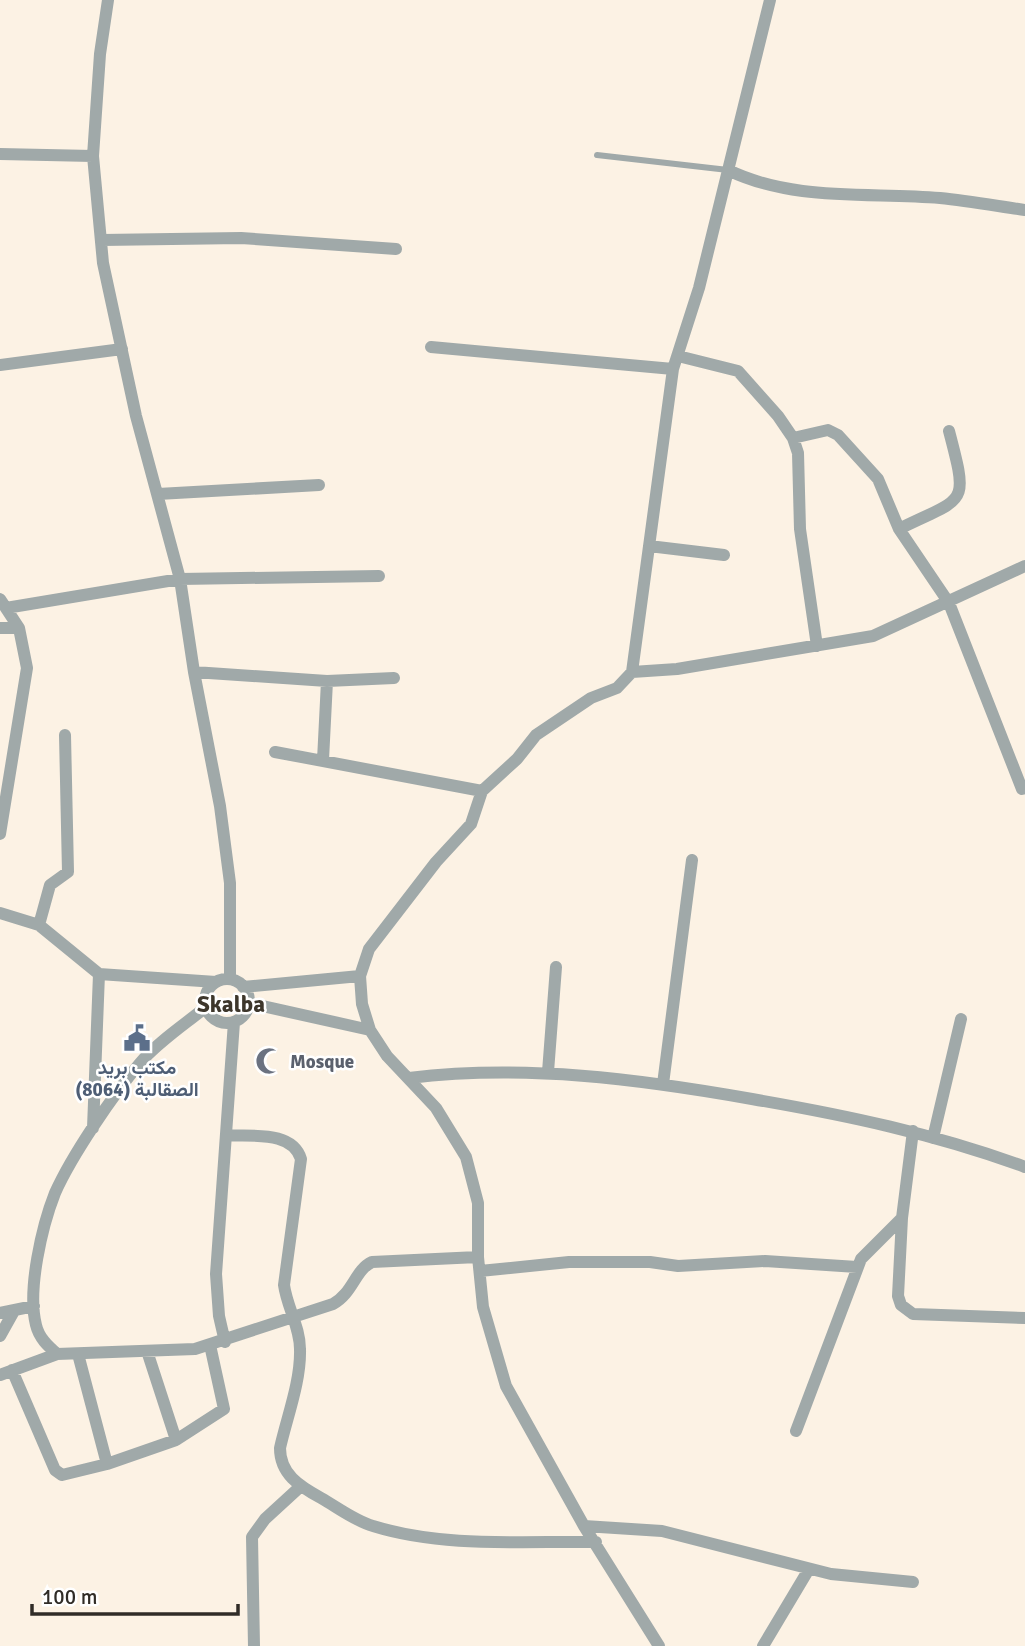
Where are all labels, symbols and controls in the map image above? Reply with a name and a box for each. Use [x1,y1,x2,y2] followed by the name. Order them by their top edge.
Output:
[197,990,265,1019] district label: Skalba
[122,1023,152,1053] public building icon: مكتب بريد الصقالبة (8064)
[254,1046,284,1076] mosque icon: Mosque
[290,1050,354,1074] place label: Mosque
[75,1056,199,1102] place label: مكتب بريد الصقالبة (8064)
[32,1572,238,1616] scale bar
[42,1584,97,1610] text: 100 m

